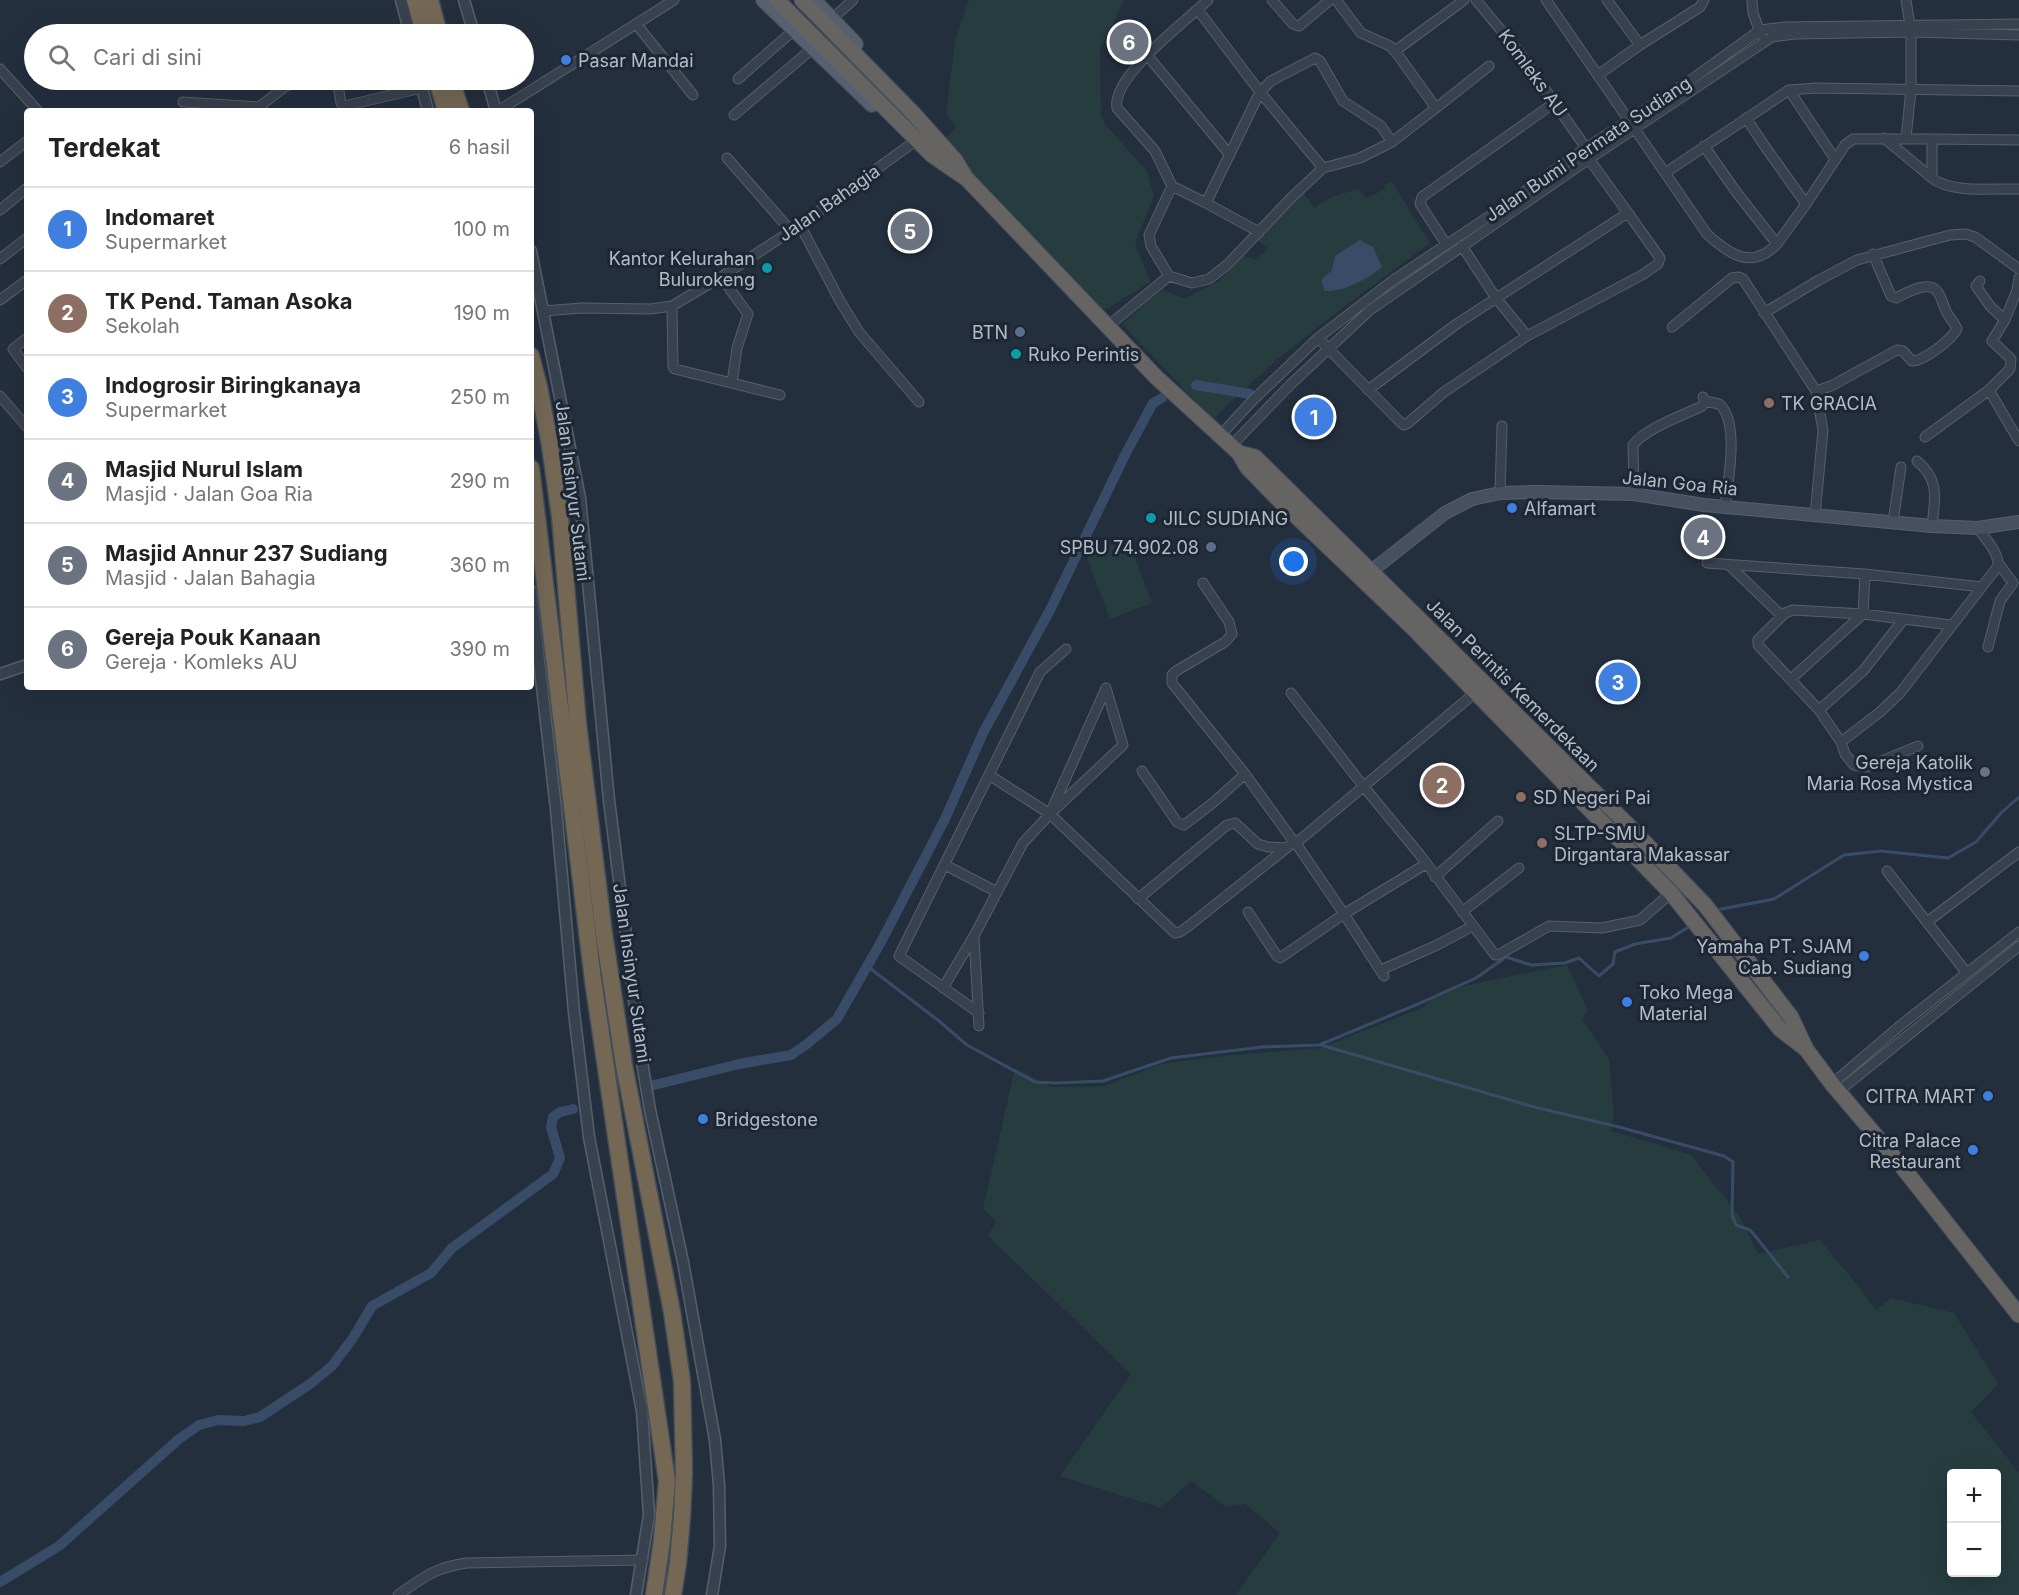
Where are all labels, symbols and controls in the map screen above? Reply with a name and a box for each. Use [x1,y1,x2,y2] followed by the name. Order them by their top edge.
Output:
[1110,20,1148,64] pin: 6
[24,24,534,90] search box
[1494,25,1572,121] street label: Komleks AU
[45,41,78,74] icon: search
[93,44,202,70] text: Cari di sini
[578,50,694,71] place label: Pasar Mandai
[559,53,573,67] marker: Pasar Mandai
[1481,72,1695,226] street label: Jalan Bumi Permata Sudiang
[48,132,160,163] text: Terdekat
[449,135,510,159] text: 6 hasil
[774,160,884,246] street label: Jalan Bahagia
[105,204,215,230] text: Indomaret
[890,208,930,254] pin: 5
[63,217,72,241] text: 1
[453,217,510,241] text: 100 m
[105,230,227,254] text: Supermarket
[609,248,755,290] place label: Kantor Kelurahan Bulurokeng
[760,261,774,275] marker: Kantor Kelurahan Bulurokeng
[105,288,352,314] text: TK Pend. Taman Asoka
[61,301,74,325] text: 2
[454,301,510,325] text: 190 m
[105,314,180,338] text: Sekolah
[972,322,1008,343] place label: BTN
[1013,325,1027,339] marker: BTN
[1028,344,1139,365] place label: Ruko Perintis
[1009,347,1023,361] marker: Ruko Perintis
[105,372,361,398] text: Indogrosir Biringkanaya
[61,385,74,409] text: 3
[450,385,510,409] text: 250 m
[1781,393,1877,414] place label: TK GRACIA
[1294,394,1334,440] pin: 1
[1762,396,1776,410] marker: TK GRACIA
[105,398,227,422] text: Supermarket
[552,400,594,582] street label: Jalan Insinyur Sutami
[105,456,303,482] text: Masjid Nurul Islam
[1621,466,1739,500] street label: Jalan Goa Ria
[61,469,74,493] text: 4
[450,469,510,493] text: 290 m
[105,482,313,506] text: Masjid · Jalan Goa Ria
[1524,498,1596,519] place label: Alfamart
[1505,501,1519,515] marker: Alfamart
[1163,508,1288,529] place label: JILC SUDIANG
[1144,511,1158,525] marker: JILC SUDIANG
[1684,514,1722,560] pin: 4
[1060,537,1199,558] place label: SPBU 74.902.08
[105,540,388,566] text: Masjid Annur 237 Sudiang
[1204,540,1218,554] marker: SPBU 74.902.08
[1279,547,1308,576] your location
[61,553,74,577] text: 5
[449,553,510,577] text: 360 m
[105,566,316,590] text: Masjid · Jalan Bahagia
[1422,594,1604,776] street label: Jalan Perintis Kemerdekaan
[105,624,321,650] text: Gereja Pouk Kanaan
[61,637,74,661] text: 6
[449,637,510,661] text: 390 m
[105,650,298,674] text: Gereja · Komleks AU
[1598,660,1638,704] pin: 3
[1806,752,1973,794] place label: Gereja Katolik Maria Rosa Mystica
[1422,762,1462,808] pin: 2
[1978,765,1992,779] marker: Gereja Katolik Maria Rosa Mystica
[1533,787,1651,808] place label: SD Negeri Pai
[1514,790,1528,804] marker: SD Negeri Pai
[1554,823,1730,865] place label: SLTP-SMU Dirgantara Makassar
[1535,836,1549,850] marker: SLTP-SMU Dirgantara Makassar
[609,882,655,1064] street label: Jalan Insinyur Sutami
[1696,936,1852,978] place label: Yamaha PT. SJAM Cab. Sudiang
[1857,949,1871,963] marker: Yamaha PT. SJAM Cab. Sudiang
[1639,982,1733,1024] place label: Toko Mega Material
[1620,995,1634,1009] marker: Toko Mega Material
[1865,1086,1976,1107] place label: CITRA MART
[1981,1089,1995,1103] marker: CITRA MART
[715,1109,818,1130] place label: Bridgestone
[696,1112,710,1126] marker: Bridgestone
[1859,1130,1961,1172] place label: Citra Palace Restaurant
[1966,1143,1980,1157] marker: Citra Palace Restaurant
[1947,1469,2001,1577] map controls
[1947,1469,2001,1523] button: +
[1947,1523,2001,1577] button: −

